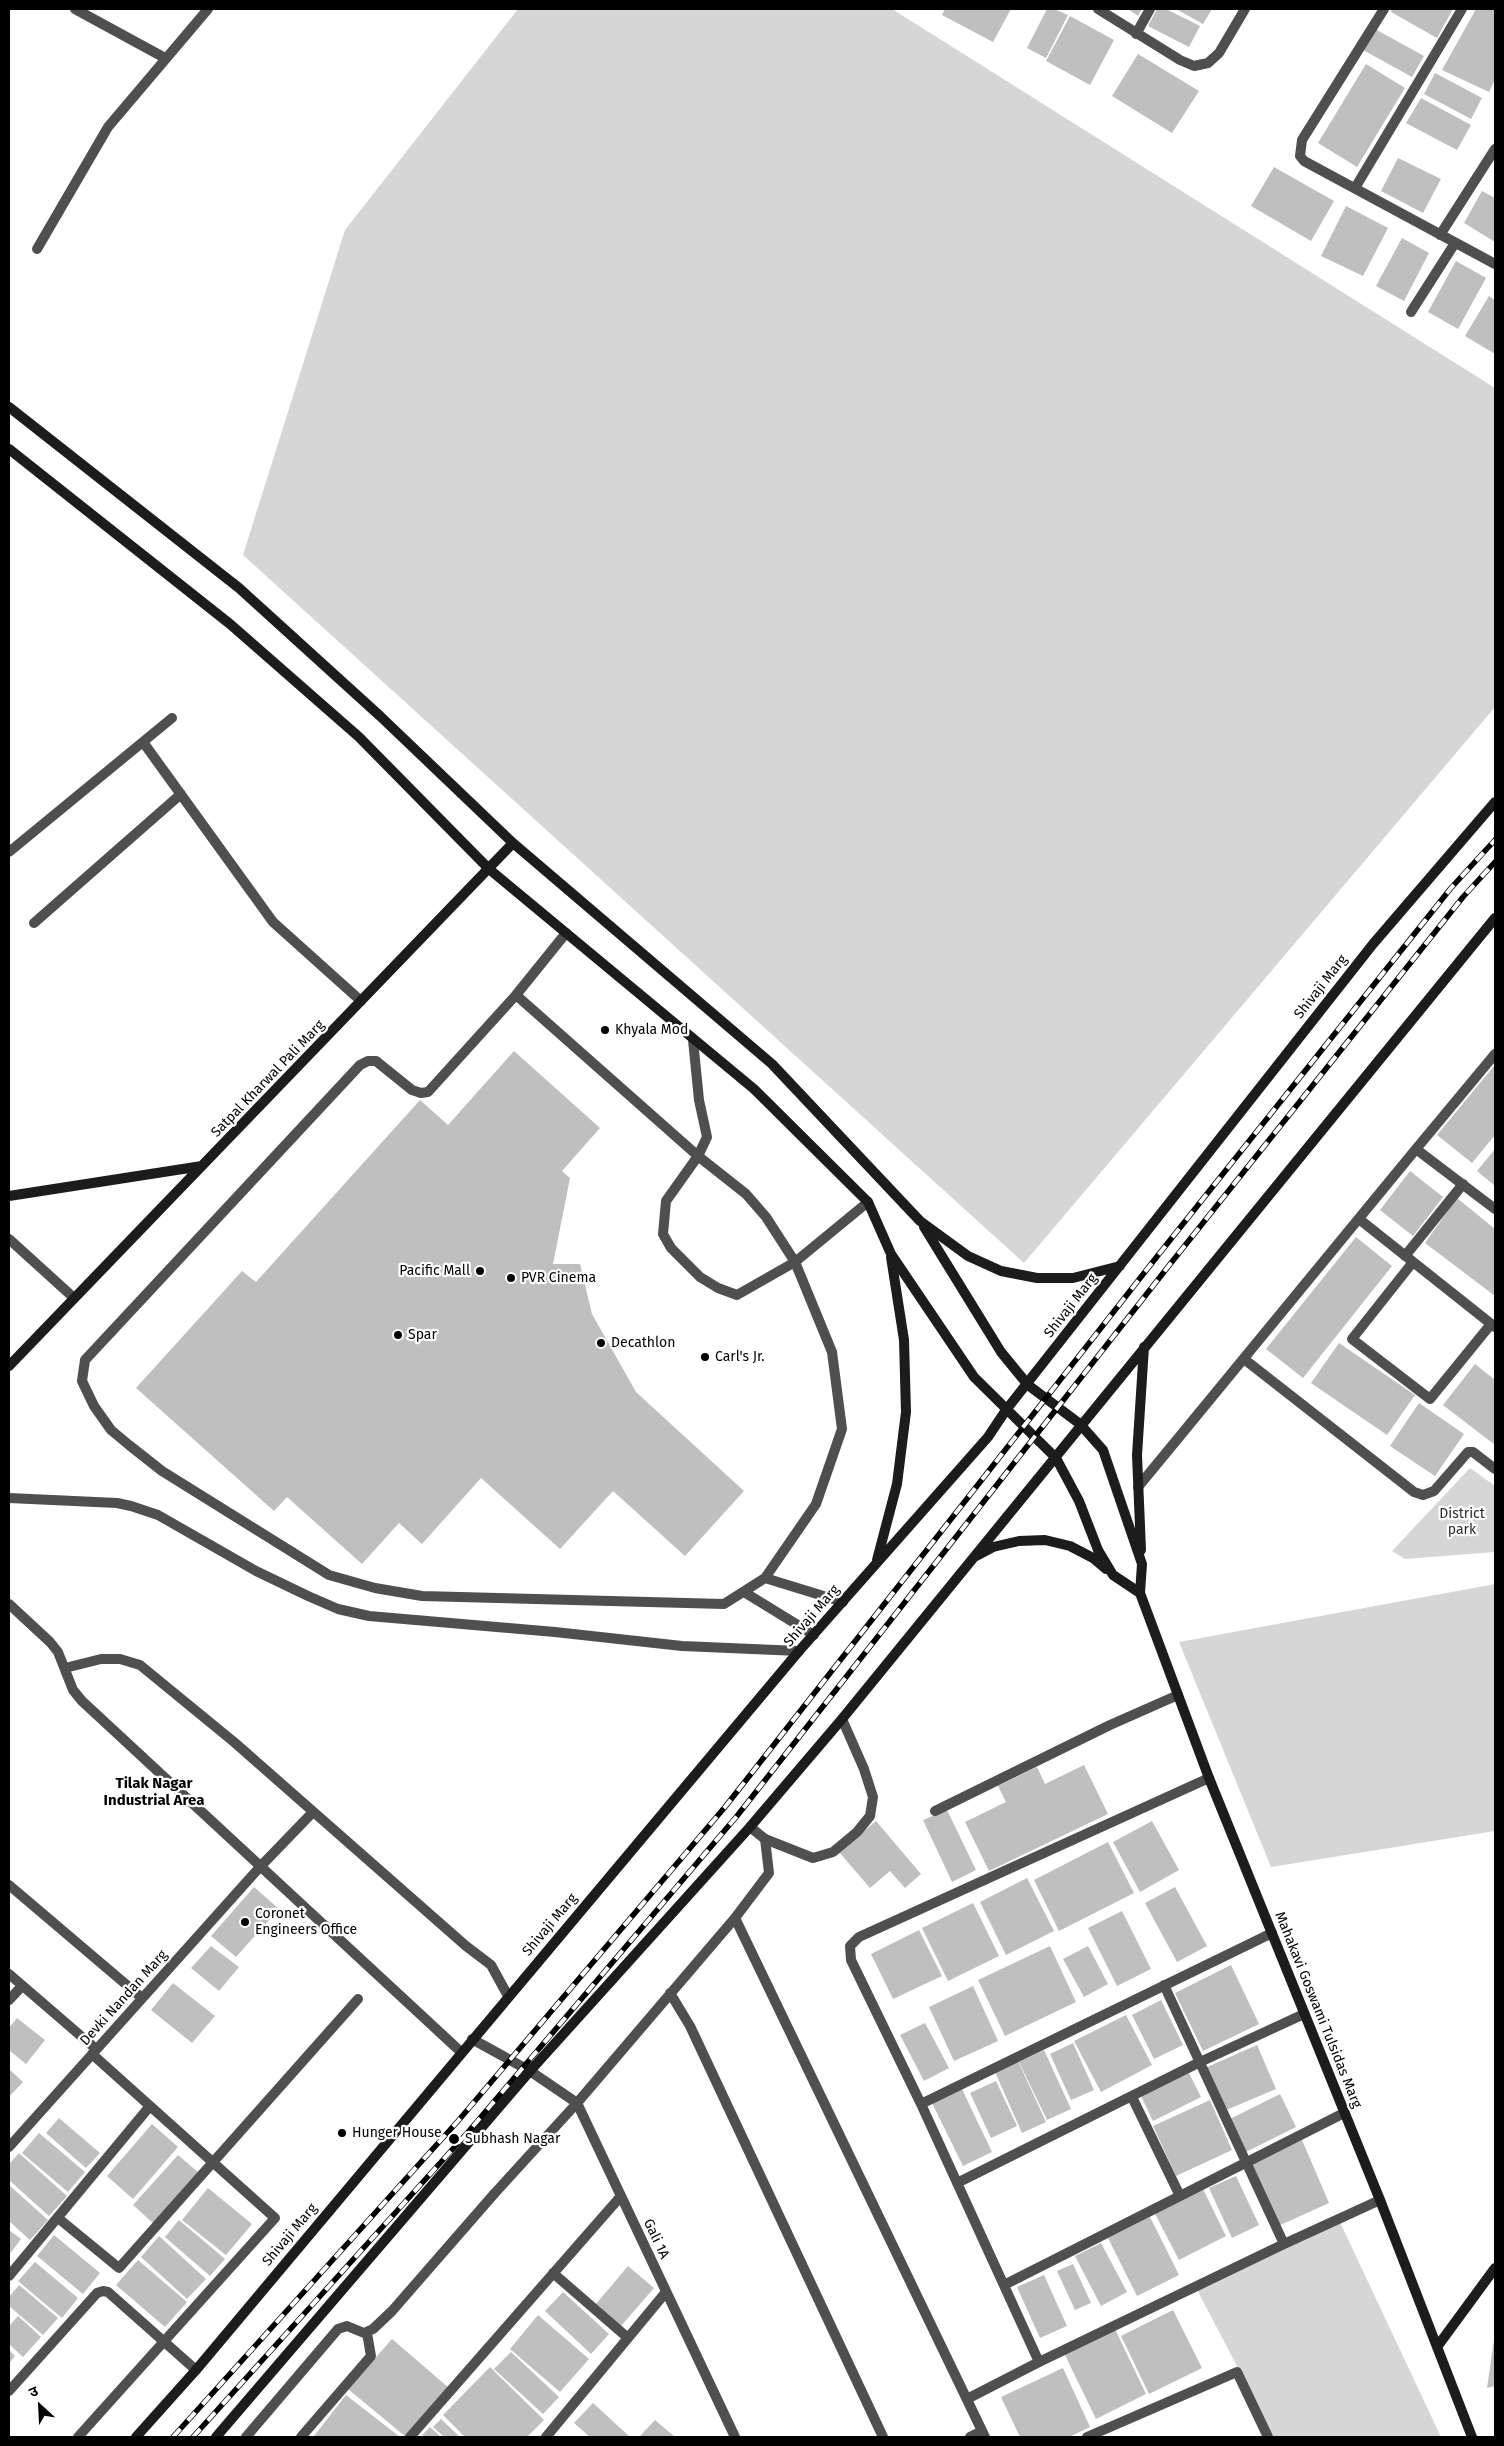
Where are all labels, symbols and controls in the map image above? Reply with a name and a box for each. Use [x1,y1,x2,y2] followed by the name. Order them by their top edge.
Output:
[1291,952,1351,1022] street label: Shivaji Marg
[208,1017,328,1141] street label: Satpal Kharwal Pali Marg
[615,1022,688,1038] place label: Khyala Mod
[599,1024,611,1036] marker: Khyala Mod
[399,1263,470,1279] place label: Pacific Mall
[474,1265,486,1277] marker: Pacific Mall
[521,1270,596,1286] place label: PVR Cinema
[1041,1271,1101,1341] street label: Shivaji Marg
[505,1272,517,1284] marker: PVR Cinema
[408,1327,437,1343] place label: Spar
[392,1329,404,1341] marker: Spar
[611,1335,675,1351] place label: Decathlon
[595,1337,607,1349] marker: Decathlon
[715,1349,765,1365] place label: Carl's Jr.
[699,1351,711,1363] marker: Carl's Jr.
[1439,1506,1485,1538] park label: District park
[781,1582,843,1650] street label: Shivaji Marg
[104,1775,204,1810] district label: Tilak Nagar Industrial Area
[519,1890,581,1960] street label: Shivaji Marg
[255,1906,357,1938] place label: Coronet Engineers Office
[1271,1909,1365,2111] street label: Mahakavi Goswami Tulsidas Marg
[239,1916,251,1928] marker: Coronet Engineers Office
[77,1947,171,2049] street label: Devki Nandan Marg
[352,2125,442,2141] place label: Hunger House
[336,2127,348,2139] marker: Hunger House
[465,2131,560,2147] place label: Subhash Nagar
[447,2132,461,2146] marker: Subhash Nagar
[259,2200,321,2270] street label: Shivaji Marg
[639,2216,673,2262] street label: Gali 1A
[15,2381,65,2431] north arrow
[26,2383,41,2401] text: उ

